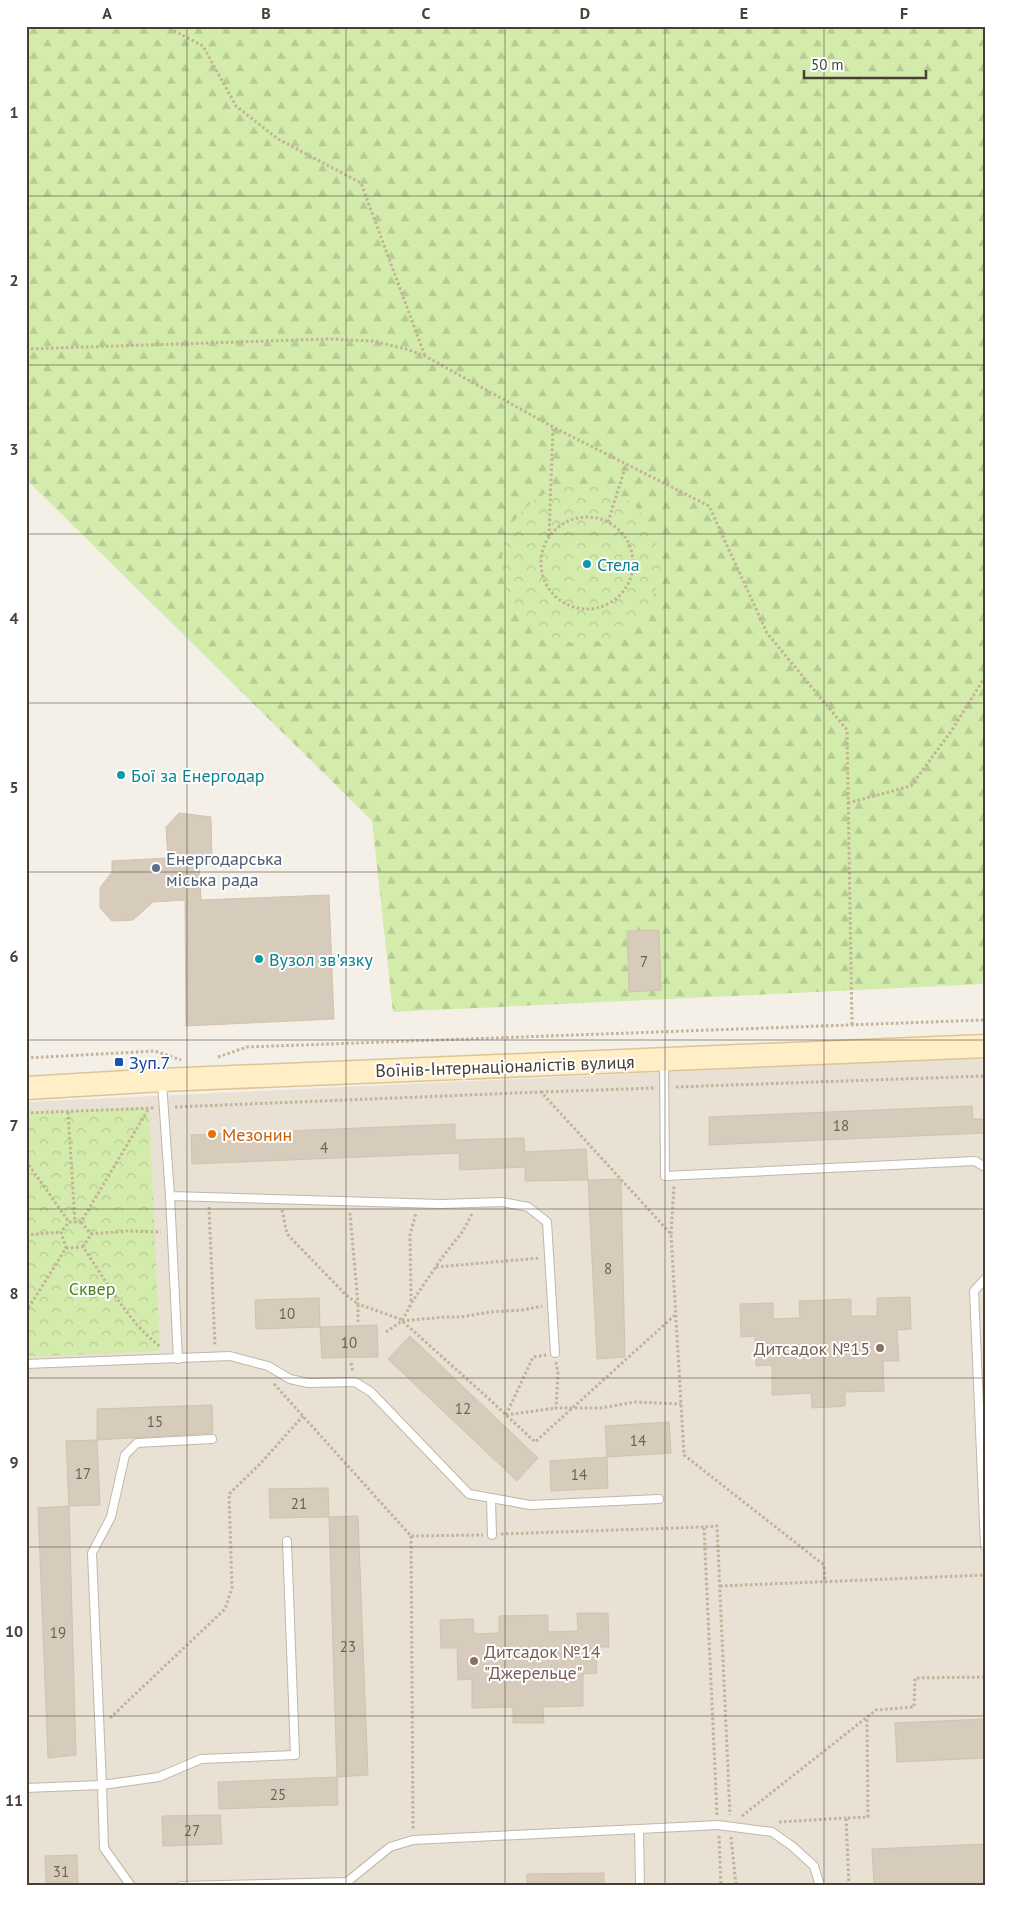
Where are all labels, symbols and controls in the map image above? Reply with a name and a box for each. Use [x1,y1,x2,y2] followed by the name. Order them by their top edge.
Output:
[102,3,112,23] text: A
[261,3,271,23] text: B
[422,3,431,23] text: C
[580,3,590,23] text: D
[740,3,748,23] text: E
[900,3,908,23] text: F
[804,48,926,80] scale bar
[811,55,844,74] text: 50 m
[9,102,19,122] text: 1
[9,270,19,290] text: 2
[9,439,19,459] text: 3
[597,553,640,576] place label: Стела
[581,558,593,570] marker: Стела
[9,608,19,628] text: 4
[131,764,265,787] place label: Бої за Енергодар
[115,769,127,781] marker: Бої за Енергодар
[9,777,19,797] text: 5
[166,847,283,891] place label: Енергодарська міська рада
[150,862,162,874] marker: Енергодарська міська рада
[9,946,19,966] text: 6
[269,948,373,971] place label: Вузол зв'язку
[640,952,648,971] house number: 7
[253,953,265,965] marker: Вузол зв'язку
[375,1050,635,1082] street label: Воїнів-Інтернаціоналістів вулиця
[129,1051,170,1074] place label: Зуп.7
[113,1056,125,1068] marker: Зуп.7
[9,1115,19,1135] text: 7
[833,1116,849,1135] house number: 18
[222,1123,292,1146] place label: Мезонин
[206,1128,218,1140] marker: Мезонин
[320,1138,328,1157] house number: 4
[604,1259,612,1278] house number: 8
[69,1277,115,1300] park label: Сквер
[9,1283,19,1303] text: 8
[279,1304,295,1323] house number: 10
[341,1333,357,1352] house number: 10
[753,1337,870,1360] place label: Дитсадок №15
[874,1342,886,1354] marker: Дитсадок №15
[455,1399,471,1418] house number: 12
[147,1412,163,1431] house number: 15
[630,1431,646,1450] house number: 14
[9,1452,19,1472] text: 9
[75,1464,91,1483] house number: 17
[571,1465,587,1484] house number: 14
[291,1494,307,1513] house number: 21
[5,1621,23,1641] text: 10
[50,1623,66,1642] house number: 19
[340,1637,356,1656] house number: 23
[484,1640,601,1684] place label: Дитсадок №14 "Джерельце"
[468,1655,480,1667] marker: Дитсадок №14 "Джерельце"
[270,1785,286,1804] house number: 25
[5,1790,23,1810] text: 11
[184,1821,200,1840] house number: 27
[53,1862,69,1881] house number: 31

